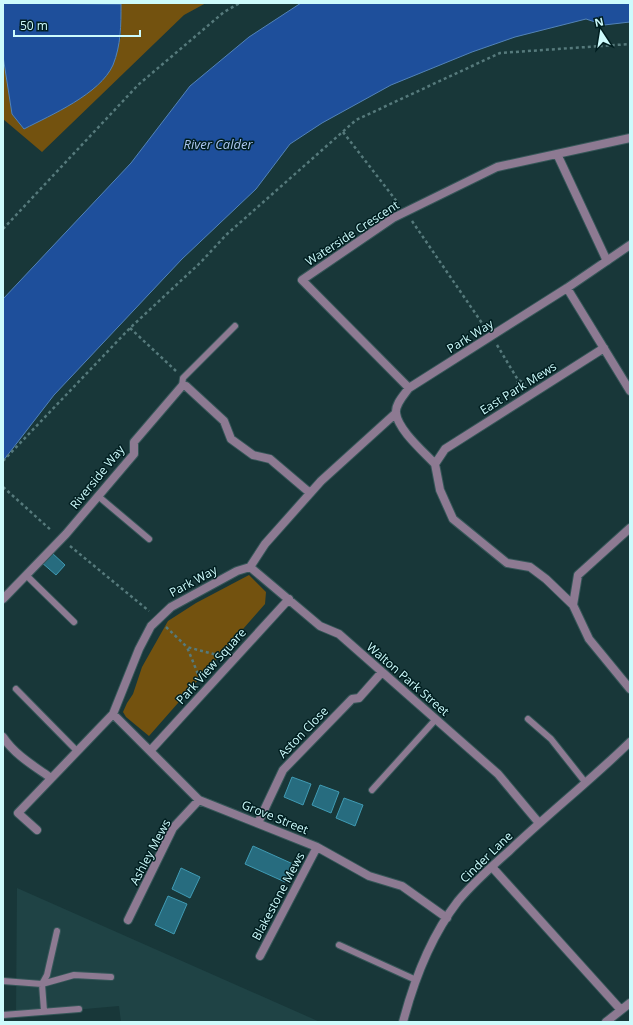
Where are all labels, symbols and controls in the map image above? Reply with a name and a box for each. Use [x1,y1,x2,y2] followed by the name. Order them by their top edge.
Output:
[14,12,140,38] scale bar
[581,12,621,52] north arrow
[593,13,605,30] text: N
[20,17,48,34] text: 50 m
[183,135,253,153] water label: River Calder
[302,196,402,270] street label: Waterside Crescent
[443,315,497,357] street label: Park Way
[477,358,560,418] street label: East Park Mews
[66,441,129,513] street label: Riverside Way
[166,561,221,601] street label: Park Way
[172,624,250,708] street label: Park View Square
[363,638,453,720] street label: Walton Park Street
[274,702,332,761] street label: Aston Close
[239,796,311,838] street label: Grove Street
[126,816,175,888] street label: Ashley Mews
[456,827,516,886] street label: Cinder Lane
[248,849,309,943] street label: Blakestone Mews

